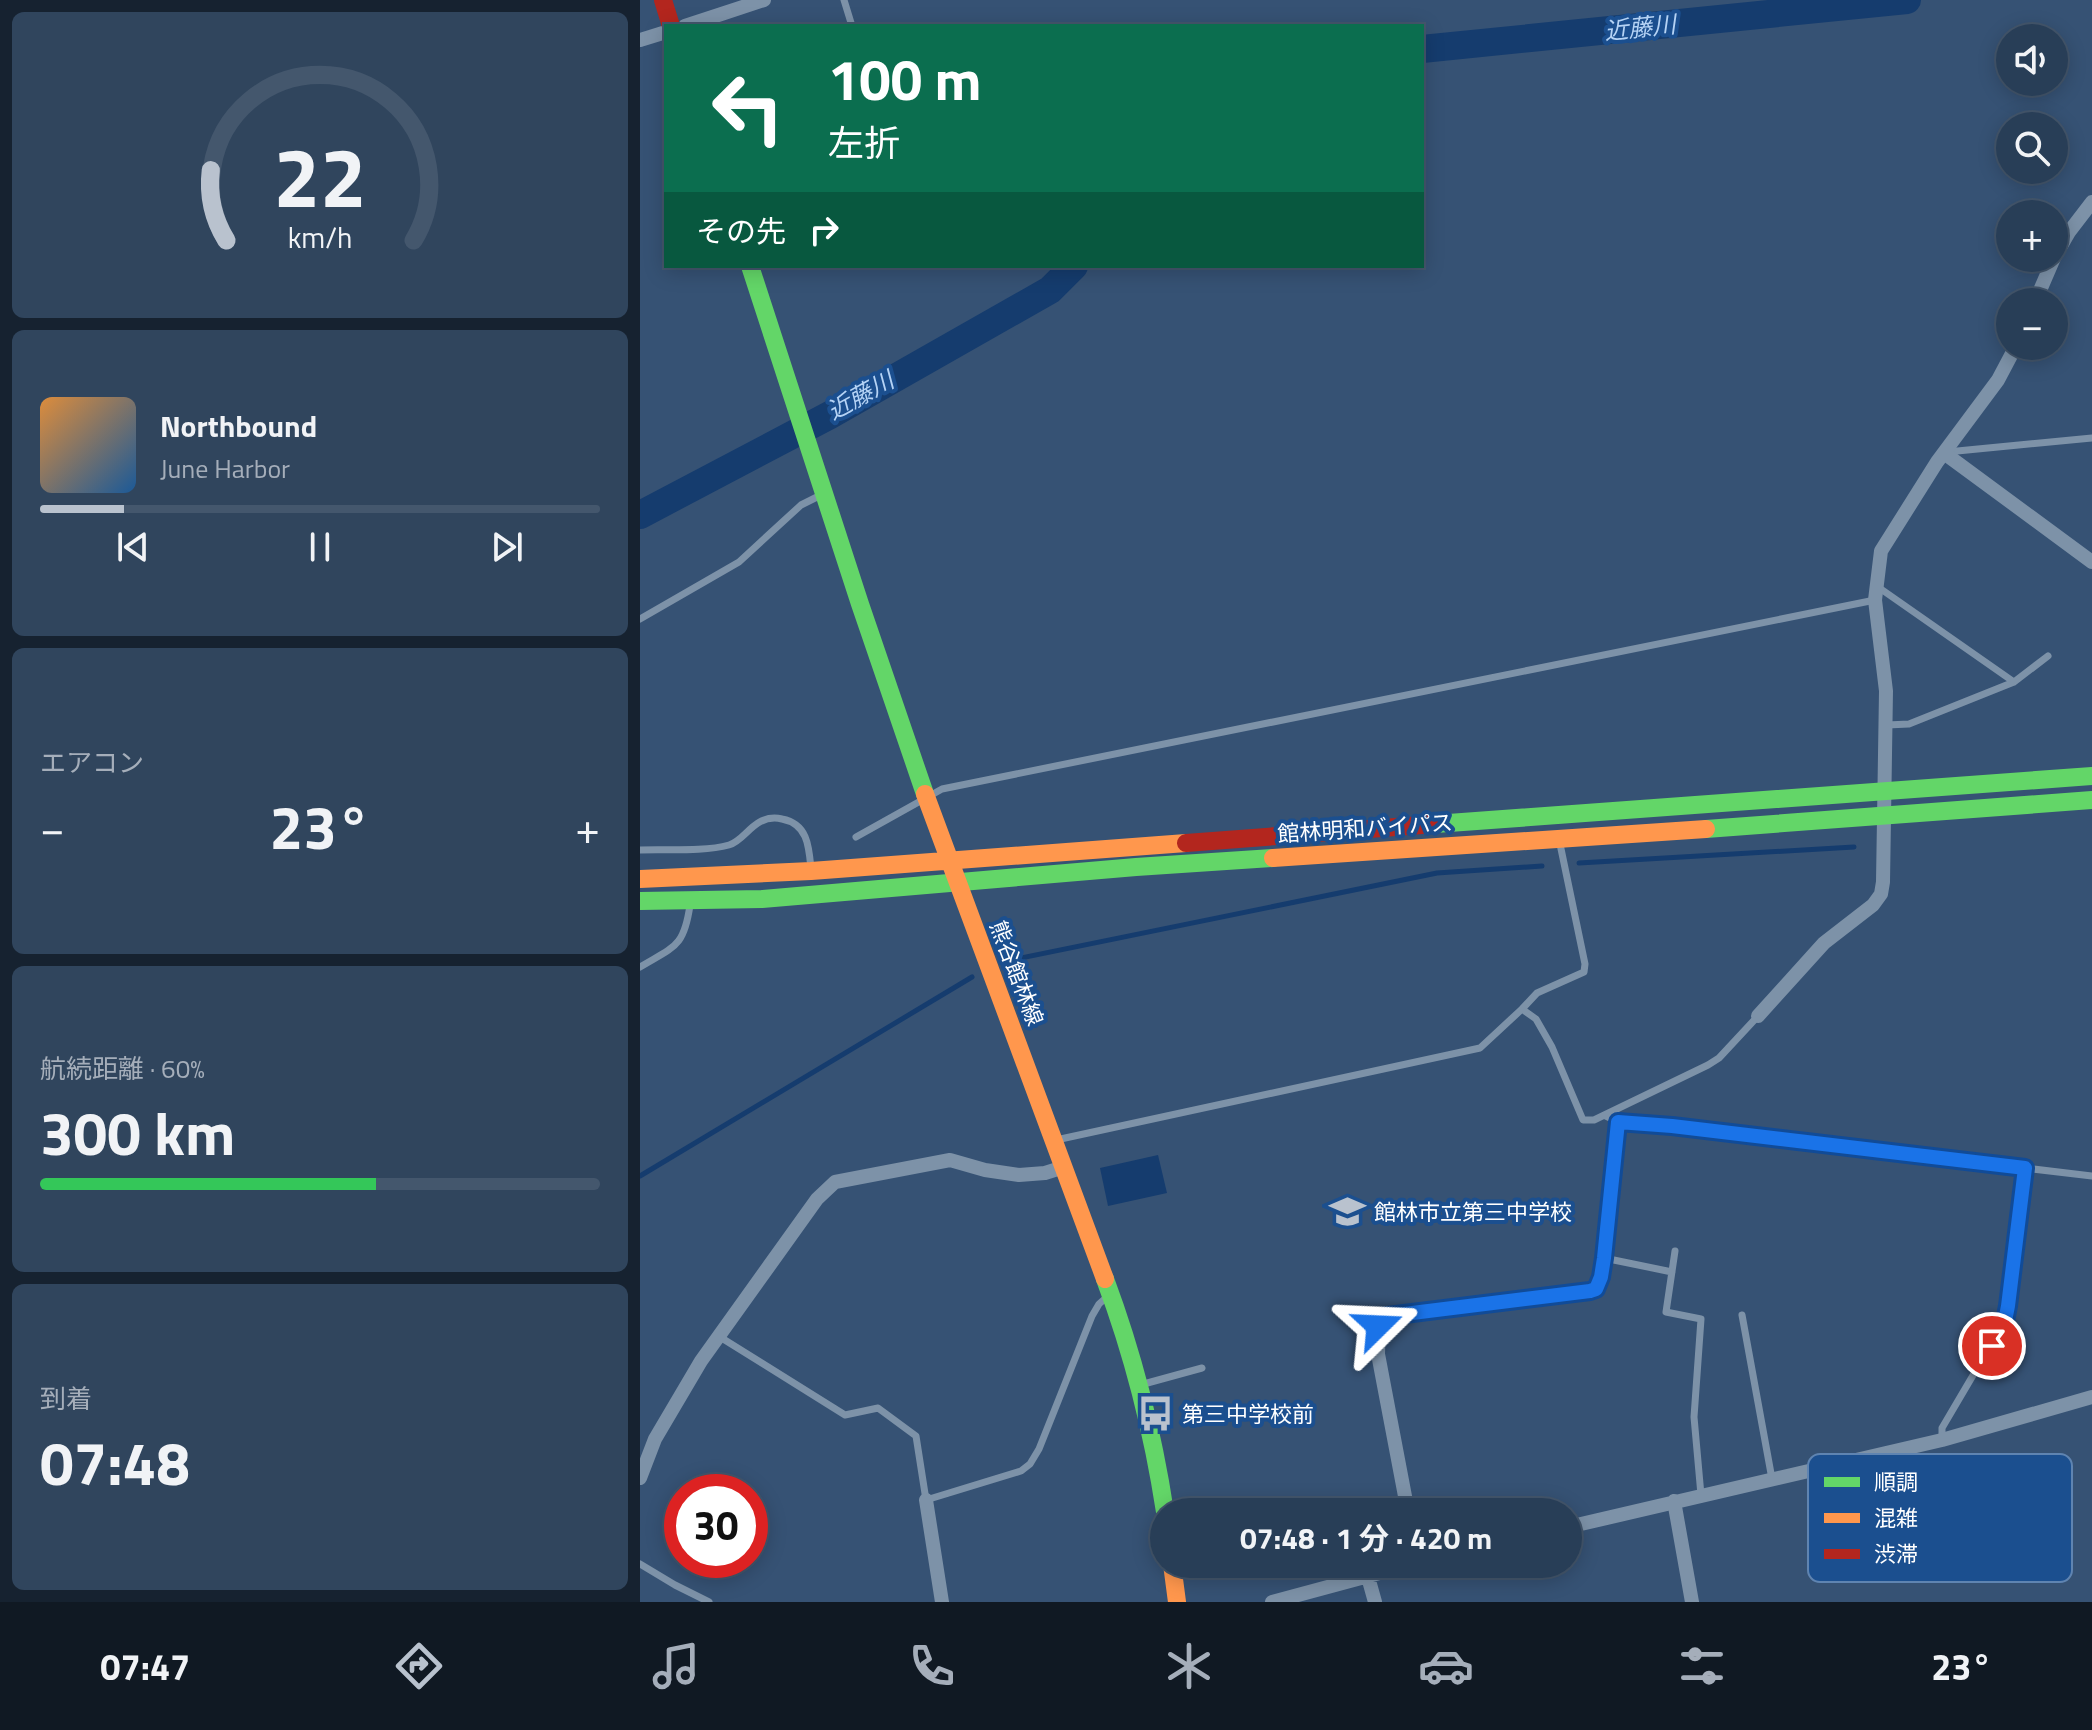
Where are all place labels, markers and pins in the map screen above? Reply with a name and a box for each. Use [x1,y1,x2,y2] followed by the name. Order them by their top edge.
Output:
[1329,1193,1367,1231] school or university icon: 館林市立第三中学校
[1374,1195,1572,1229] place label: 館林市立第三中学校
[1958,1312,2026,1380] pin
[1137,1395,1175,1433] bus stop icon: 第三中学校前
[1182,1397,1314,1431] place label: 第三中学校前

